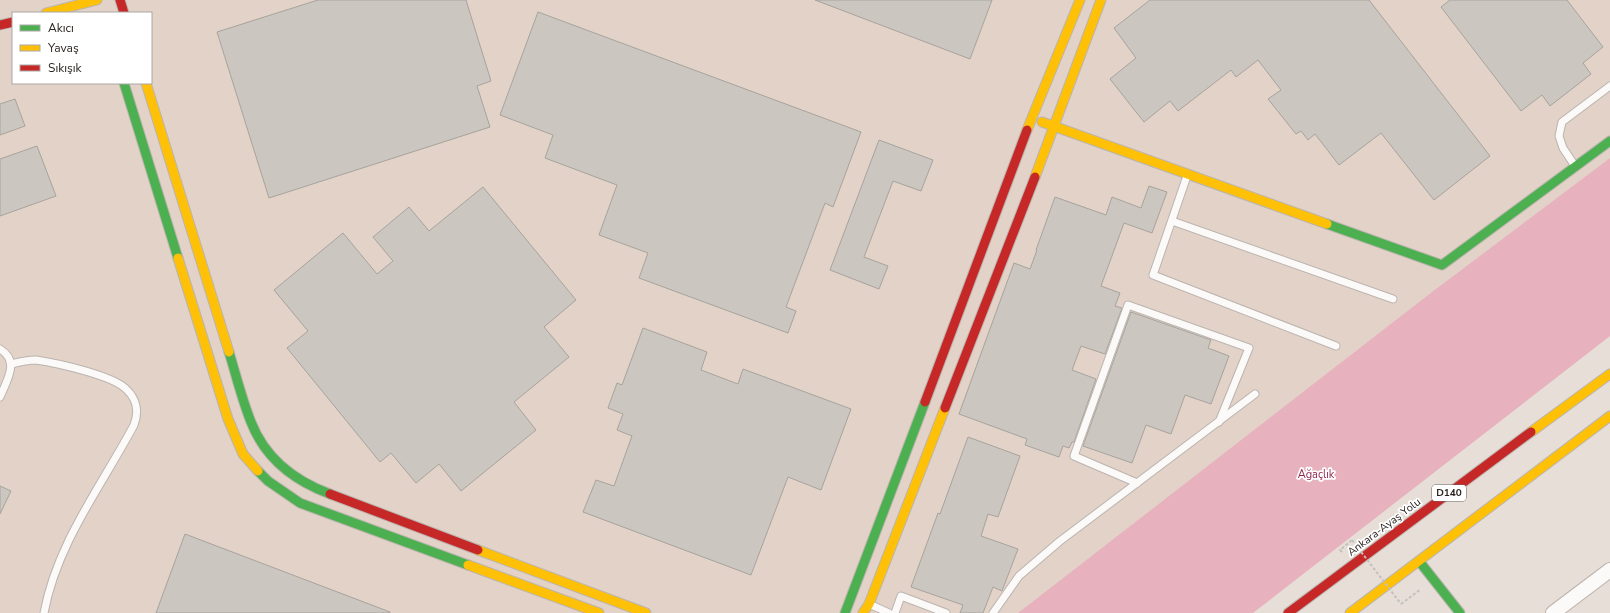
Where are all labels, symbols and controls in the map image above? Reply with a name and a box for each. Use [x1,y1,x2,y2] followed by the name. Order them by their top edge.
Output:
[12,12,152,84] legend
[48,20,74,36] text: Akıcı
[47,40,79,56] text: Yavaş
[48,60,83,76] text: Sıkışık
[1298,467,1335,482] park label: Ağaçlık
[1432,485,1466,501] road number: D140
[1344,494,1424,560] street label: Ankara-Ayaş Yolu

